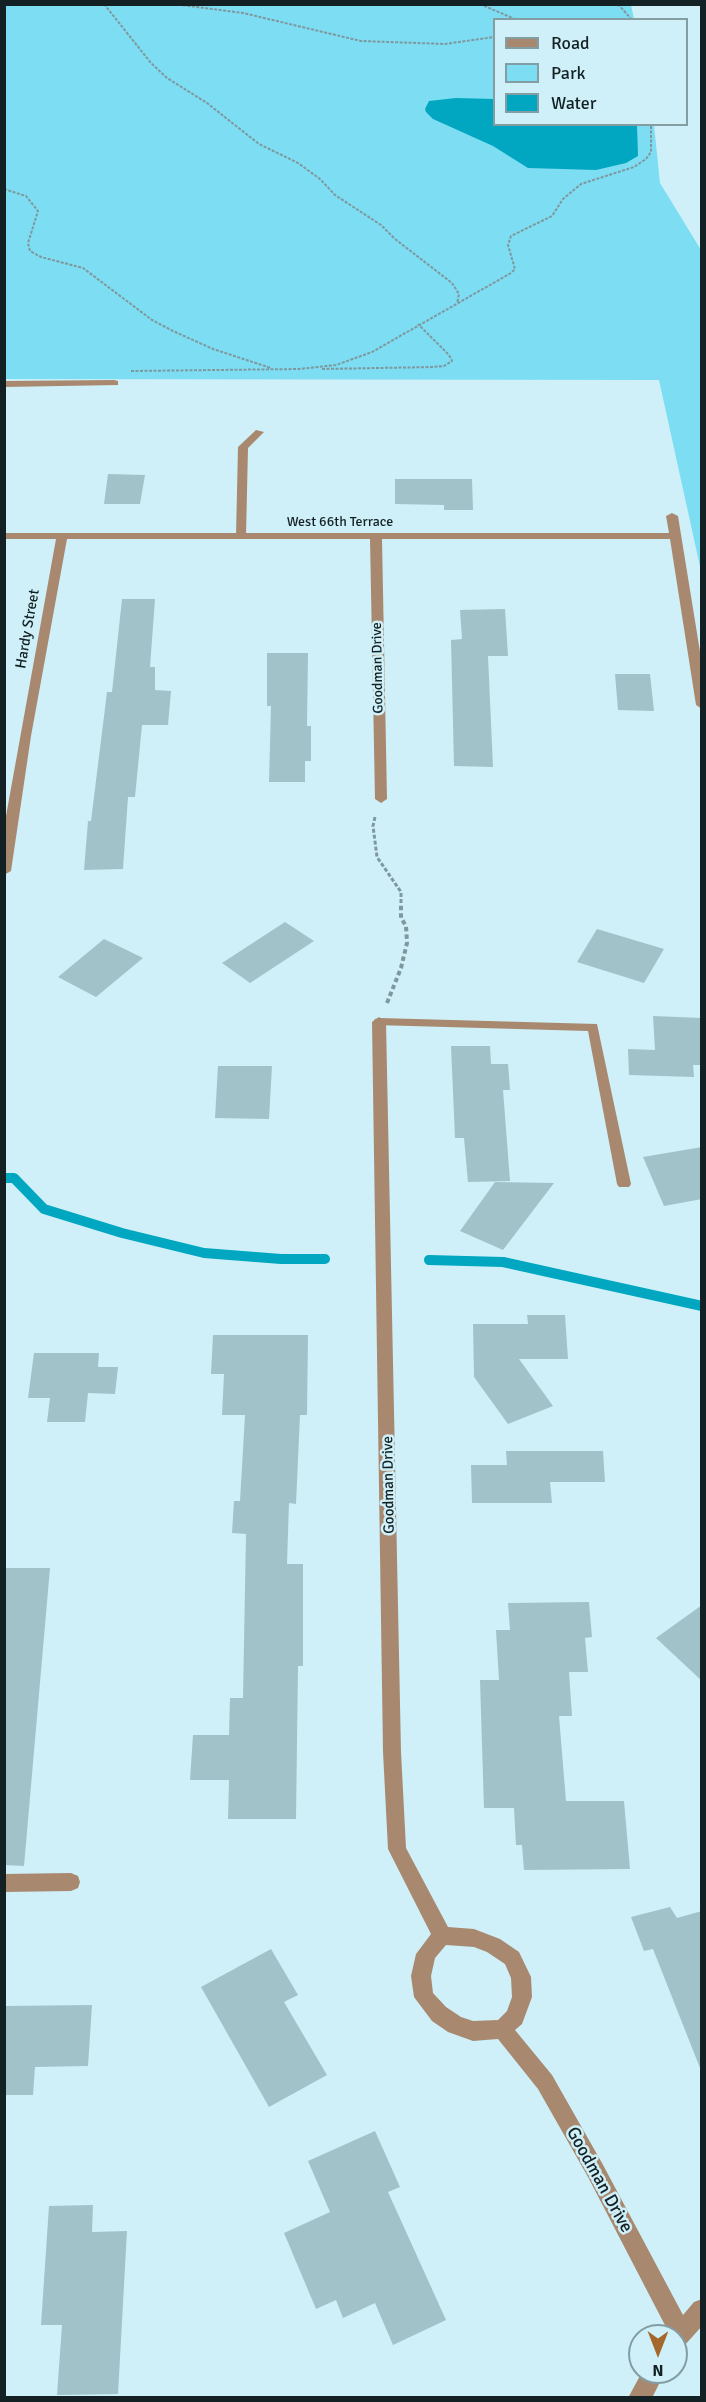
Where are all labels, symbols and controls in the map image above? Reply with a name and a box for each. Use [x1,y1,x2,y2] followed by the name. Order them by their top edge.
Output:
[493,18,688,126] legend
[551,32,590,54] text: Road
[551,62,586,84] text: Park
[551,92,596,114] text: Water
[287,514,393,530] street label: West 66th Terrace
[12,588,44,670] street label: Hardy Street
[369,622,387,714] street label: Goodman Drive
[379,1436,399,1534] street label: Goodman Drive
[561,2123,637,2237] street label: Goodman Drive
[628,2324,688,2384] north arrow
[652,2360,664,2380] text: N

